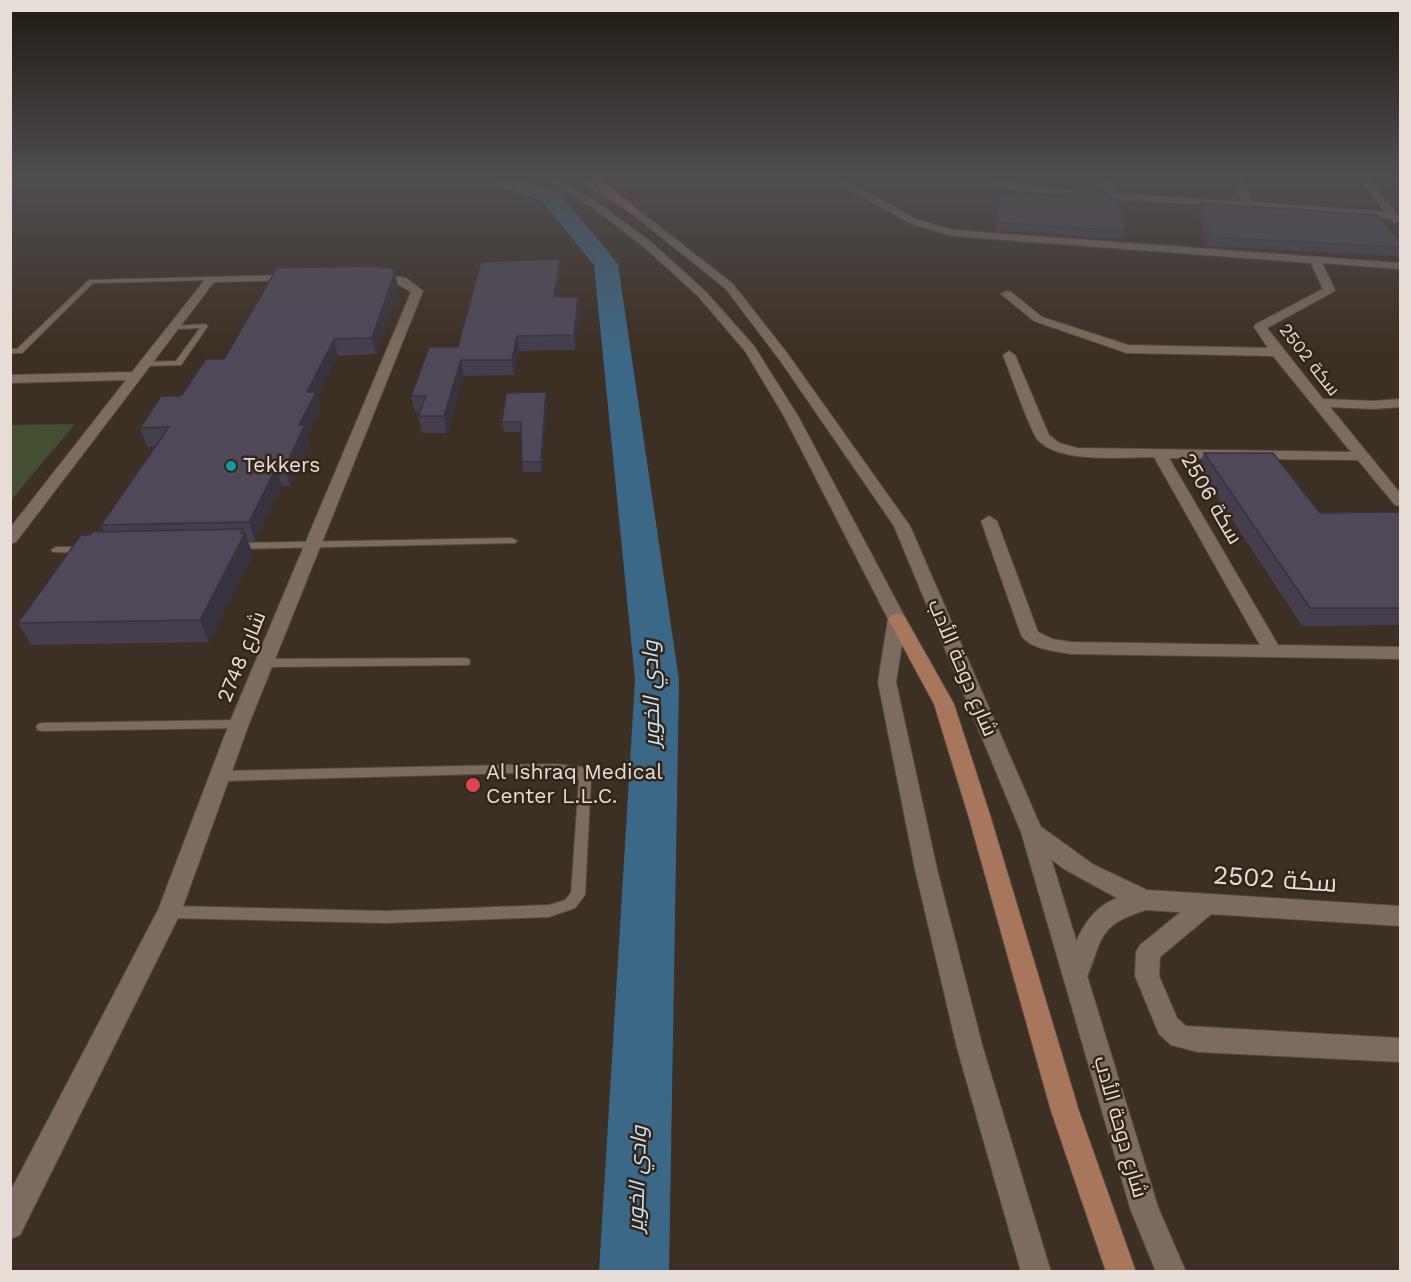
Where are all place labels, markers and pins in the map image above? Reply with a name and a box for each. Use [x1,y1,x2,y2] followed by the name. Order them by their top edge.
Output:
[243,453,320,479] place label: Tekkers
[224,459,238,473] marker: Tekkers
[486,760,663,810] place label: Al Ishraq Medical Center L.L.C.
[464,776,482,794] marker: Al Ishraq Medical Center L.L.C.

